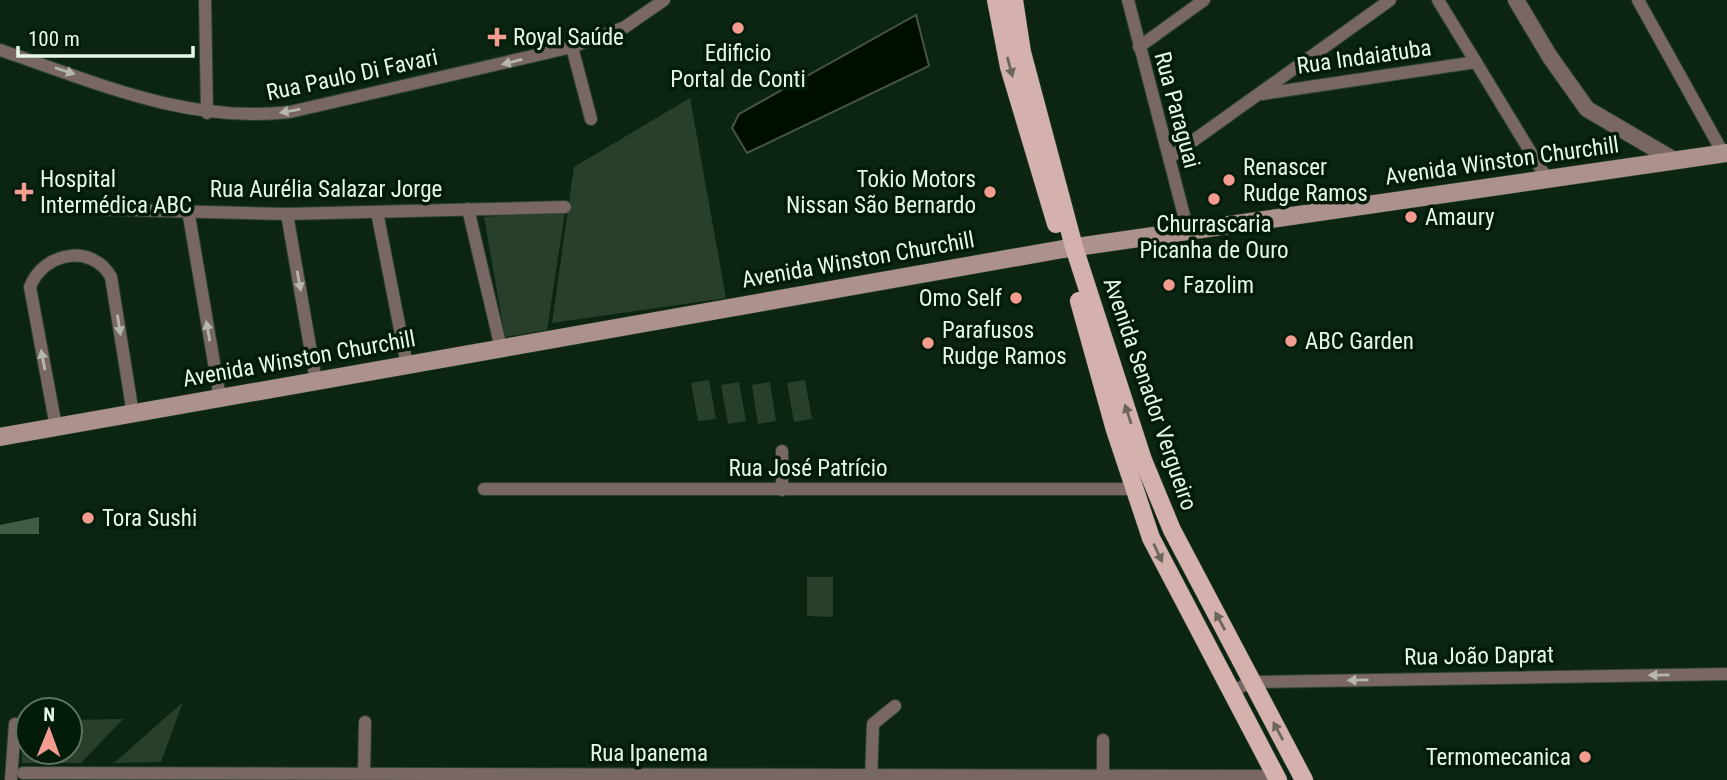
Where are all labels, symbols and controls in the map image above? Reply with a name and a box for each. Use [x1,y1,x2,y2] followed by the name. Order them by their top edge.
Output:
[18,14,192,58] scale bar
[730,20,746,36] marker: Edificio Portal de Conti
[513,24,624,51] place label: Royal Saúde
[28,27,80,51] text: 100 m
[487,27,507,47] marker: Royal Saúde
[1295,34,1433,80] street label: Rua Indaiatuba
[670,40,806,93] place label: Edificio Portal de Conti
[264,44,440,106] street label: Rua Paulo Di Favari
[1148,49,1206,171] street label: Rua Paraguai
[501,57,523,68] one-way arrow
[1005,57,1015,78] one-way arrow
[54,67,75,77] one-way arrow
[279,106,301,117] one-way arrow
[1383,131,1621,191] street label: Avenida Winston Churchill
[1243,154,1368,207] place label: Renascer Rudge Ramos
[40,166,192,219] place label: Hospital Intermédica ABC
[786,166,976,219] place label: Tokio Motors Nissan São Bernardo
[1221,172,1237,188] marker: Renascer Rudge Ramos
[210,176,442,203] street label: Rua Aurélia Salazar Jorge
[14,182,34,202] marker: Hospital Intermédica ABC
[982,184,998,200] marker: Tokio Motors Nissan São Bernardo
[1206,191,1222,207] marker: Churrascaria Picanha de Ouro
[1425,204,1495,231] place label: Amaury
[1403,209,1419,225] marker: Amaury
[1140,211,1288,264] place label: Churrascaria Picanha de Ouro
[739,226,977,294] street label: Avenida Winston Churchill
[294,270,305,292] one-way arrow
[1183,272,1254,299] place label: Fazolim
[1097,274,1203,514] street label: Avenida Senador Vergueiro
[1161,277,1177,293] marker: Fazolim
[919,285,1003,312] place label: Omo Self
[1008,290,1024,306] marker: Omo Self
[114,314,125,336] one-way arrow
[942,317,1067,370] place label: Parafusos Rudge Ramos
[202,320,213,342] one-way arrow
[180,325,418,393] street label: Avenida Winston Churchill
[1305,328,1414,355] place label: ABC Garden
[1283,333,1299,349] marker: ABC Garden
[920,335,936,351] marker: Parafusos Rudge Ramos
[37,349,48,371] one-way arrow
[1122,403,1132,424] one-way arrow
[728,455,888,482] street label: Rua José Patrício
[102,505,197,532] place label: Tora Sushi
[80,510,96,526] marker: Tora Sushi
[1153,542,1164,563] one-way arrow
[1214,611,1225,631] one-way arrow
[1404,641,1554,671] street label: Rua João Daprat
[1648,669,1670,681] one-way arrow
[1347,674,1369,685] one-way arrow
[14,696,84,766] north arrow
[43,703,55,726] text: N
[1273,720,1285,740] one-way arrow
[590,740,708,767] street label: Rua Ipanema
[1426,744,1571,771] place label: Termomecanica
[1577,749,1593,765] marker: Termomecanica

